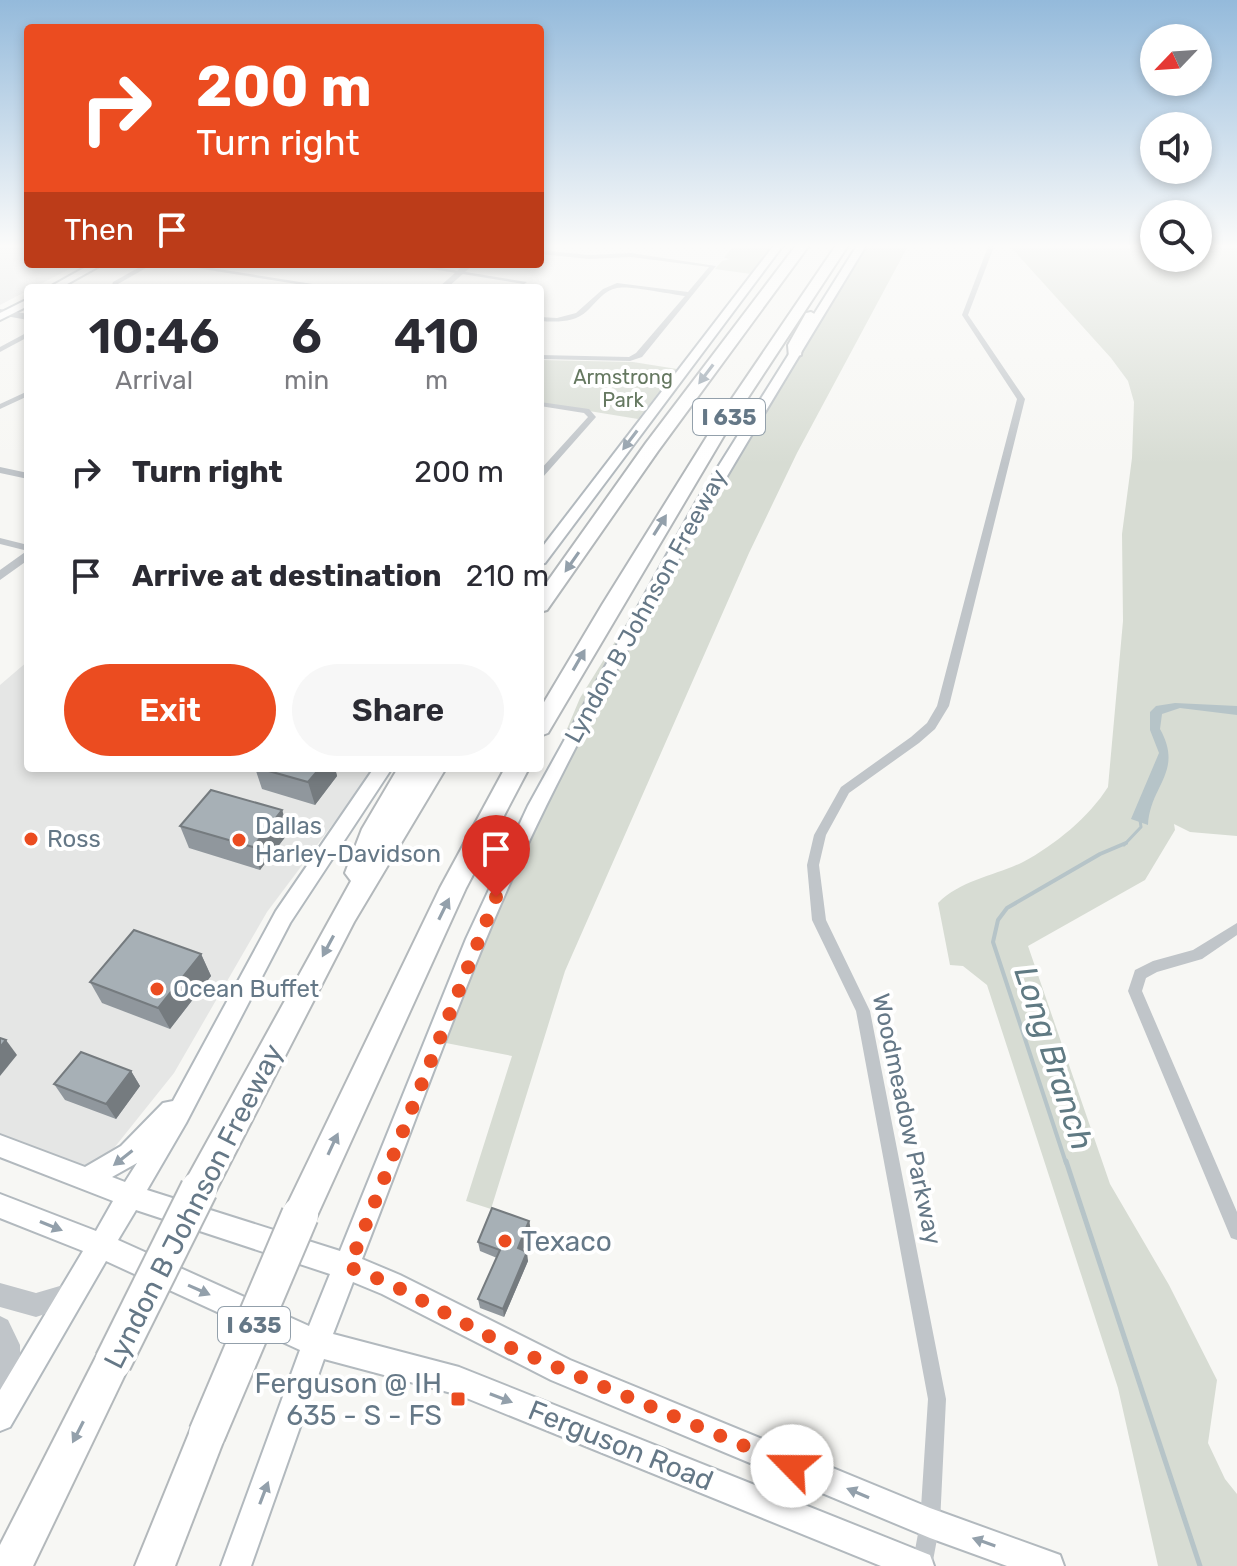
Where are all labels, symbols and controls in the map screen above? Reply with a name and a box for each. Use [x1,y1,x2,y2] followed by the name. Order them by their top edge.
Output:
[1140,24,1212,96] north arrow
[1140,24,1212,272] map controls
[196,54,372,120] text: 200 m
[64,56,168,160] icon: right
[1140,112,1212,184] button: sound
[196,121,360,164] text: Turn right
[1140,200,1212,272] button: search
[150,208,194,252] icon: arrive
[64,212,134,248] text: Then
[88,308,220,365] text: 10:46
[291,308,322,365] text: 6
[394,308,480,365] text: 410
[699,363,715,384] one-way arrow
[115,365,193,396] text: Arrival
[284,365,329,396] text: min
[425,365,448,396] text: m
[573,365,673,412] park label: Armstrong Park
[693,399,765,435] road number: I 635
[623,430,639,450] one-way arrow
[64,450,108,494] icon: right
[132,454,283,490] text: Turn right
[414,454,504,490] text: 200 m
[559,464,733,748] street label: Lyndon B Johnson Freeway
[652,514,666,536] one-way arrow
[564,552,580,572] one-way arrow
[64,554,108,598] icon: arrive
[132,558,442,594] text: Arrive at destination
[466,558,549,594] text: 210 m
[572,649,586,671] one-way arrow
[64,664,276,756] button: Exit
[292,664,504,756] button: Share
[255,812,441,868] place label: Dallas Harley-Davidson
[462,815,530,897] pin
[47,825,101,853] place label: Ross
[474,827,518,871] icon: arrive
[22,830,40,848] marker: Ross
[230,831,248,849] marker: Dallas Harley-Davidson
[437,897,451,920] one-way arrow
[321,934,334,957] one-way arrow
[1006,961,1102,1155] water label: Long Branch
[173,975,319,1003] place label: Ocean Buffet
[148,980,166,998] marker: Ocean Buffet
[867,991,947,1247] street label: Woodmeadow Parkway
[97,1039,290,1374] street label: Lyndon B Johnson Freeway
[326,1132,339,1156] one-way arrow
[113,1149,133,1165] one-way arrow
[39,1220,63,1233] one-way arrow
[521,1225,612,1258] place label: Texaco
[496,1232,514,1250] marker: Texaco
[187,1283,210,1297] one-way arrow
[218,1307,290,1343] road number: I 635
[254,1367,442,1432] place label: Ferguson @ IH 635 - S - FS
[449,1390,467,1408] marker: Ferguson @ IH 635 - S - FS
[489,1391,513,1404] one-way arrow
[524,1393,718,1498] street label: Ferguson Road
[72,1420,85,1443] one-way arrow
[750,1424,834,1508] position arrow
[258,1481,271,1505] one-way arrow
[846,1487,870,1500] one-way arrow
[972,1536,996,1548] one-way arrow

